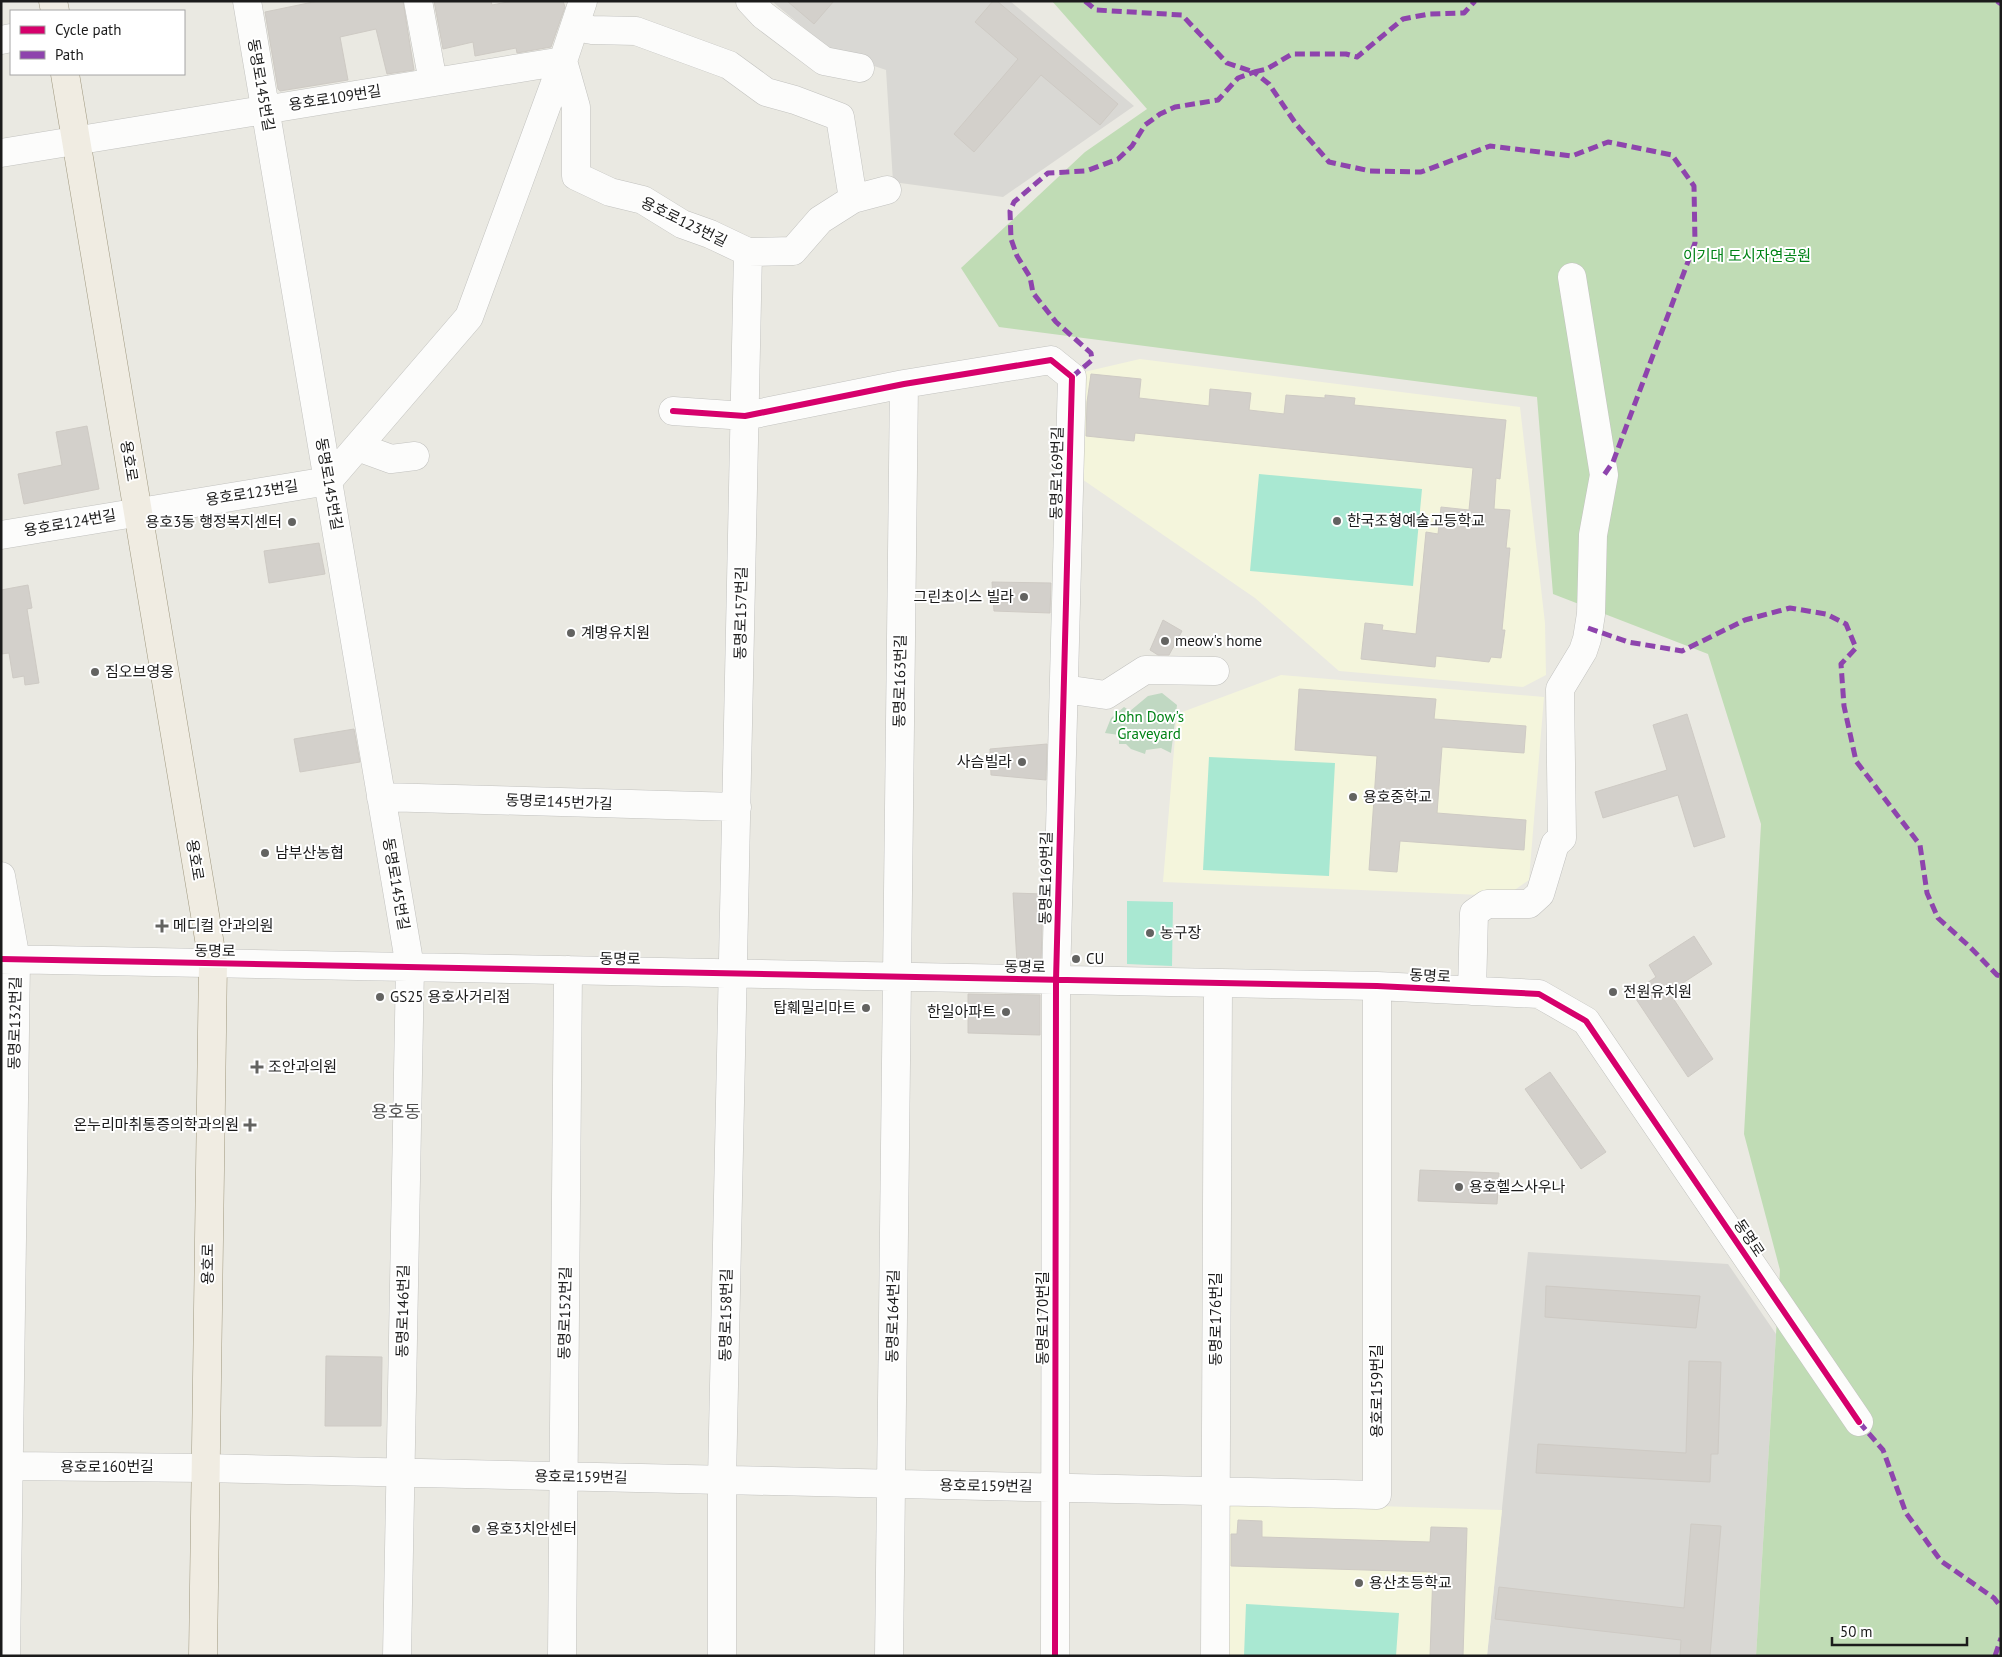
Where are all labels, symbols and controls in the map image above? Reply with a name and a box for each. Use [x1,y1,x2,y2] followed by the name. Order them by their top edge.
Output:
[10,10,185,75] legend
[55,20,121,39] text: Cycle path
[244,37,279,133] street label: 동명로145번길
[55,45,84,64] text: Path
[287,81,383,114] street label: 용호로109번길
[638,193,730,251] street label: 용호로123번길
[1683,246,1811,265] park label: 이기대 도시자연공원
[1046,426,1067,520] street label: 동명로169번길
[312,436,347,532] street label: 동명로145번길
[117,439,142,483] street label: 용호로
[204,476,300,509] street label: 용호로123번길
[22,505,118,540] street label: 용호로124번길
[1347,511,1485,530] place label: 한국조형예술고등학교
[146,512,282,531] place label: 용호3동 행정복지센터
[1331,515,1343,527] marker: 한국조형예술고등학교
[286,516,298,528] marker: 용호3동 행정복지센터
[730,566,751,660] street label: 동명로157번길
[913,587,1014,606] place label: 그린초이스 빌라
[1018,591,1030,603] marker: 그린초이스 빌라
[581,623,650,642] place label: 계명유치원
[565,627,577,639] marker: 계명유치원
[1175,631,1262,650] place label: meow's home
[889,634,910,728] street label: 동명로163번길
[1159,635,1171,647] marker: meow's home
[105,662,174,681] place label: 짐오브영웅
[89,666,101,678] marker: 짐오브영웅
[1113,707,1184,743] park label: John Dow's Graveyard
[957,752,1012,771] place label: 사슴빌라
[1016,756,1028,768] marker: 사슴빌라
[1363,787,1432,806] place label: 용호중학교
[505,790,613,813] street label: 동명로145번가길
[1347,791,1359,803] marker: 용호중학교
[1035,831,1056,925] street label: 동명로169번길
[379,836,414,932] street label: 동명로145번길
[183,838,208,882] street label: 용호로
[275,843,344,862] place label: 남부산농협
[259,847,271,859] marker: 남부산농협
[173,916,274,935] place label: 메디컬 안과의원
[155,919,169,933] marker: 메디컬 안과의원
[1160,923,1202,942] place label: 농구장
[1144,927,1156,939] marker: 농구장
[194,941,236,960] street label: 동명로
[599,949,641,968] street label: 동명로
[1086,949,1104,968] place label: CU
[1070,953,1082,965] marker: CU
[1004,957,1046,976] street label: 동명로
[1409,965,1451,986] street label: 동명로
[4,976,25,1070] street label: 동명로132번길
[1623,982,1692,1001] place label: 전원유치원
[1607,986,1619,998] marker: 전원유치원
[390,987,510,1006] place label: GS25 용호사거리점
[374,991,386,1003] marker: GS25 용호사거리점
[773,998,856,1017] place label: 탑훼밀리마트
[860,1002,872,1014] marker: 탑훼밀리마트
[927,1002,996,1021] place label: 한일아파트
[1000,1006,1012,1018] marker: 한일아파트
[268,1057,337,1076] place label: 조안과의원
[250,1060,264,1074] marker: 조안과의원
[371,1100,421,1123] district label: 용호동
[73,1115,239,1134] place label: 온누리마취통증의학과의원
[243,1118,257,1132] marker: 온누리마취통증의학과의원
[1469,1177,1566,1196] place label: 용호헬스사우나
[1453,1181,1465,1193] marker: 용호헬스사우나
[1730,1215,1769,1260] street label: 동명로
[198,1243,217,1285] street label: 용호로
[392,1264,413,1358] street label: 동명로146번길
[554,1266,575,1360] street label: 동명로152번길
[715,1268,736,1362] street label: 동명로158번길
[882,1269,903,1363] street label: 동명로164번길
[1033,1271,1052,1365] street label: 동명로170번길
[1206,1272,1225,1366] street label: 동명로176번길
[1367,1344,1386,1438] street label: 용호로159번길
[60,1457,154,1476] street label: 용호로160번길
[534,1466,628,1487] street label: 용호로159번길
[939,1475,1033,1496] street label: 용호로159번길
[486,1519,577,1538] place label: 용호3치안센터
[470,1523,482,1535] marker: 용호3치안센터
[1369,1573,1452,1592] place label: 용산초등학교
[1353,1577,1365,1589] marker: 용산초등학교
[1832,1614,1967,1646] scale bar
[1840,1622,1873,1641] text: 50 m

